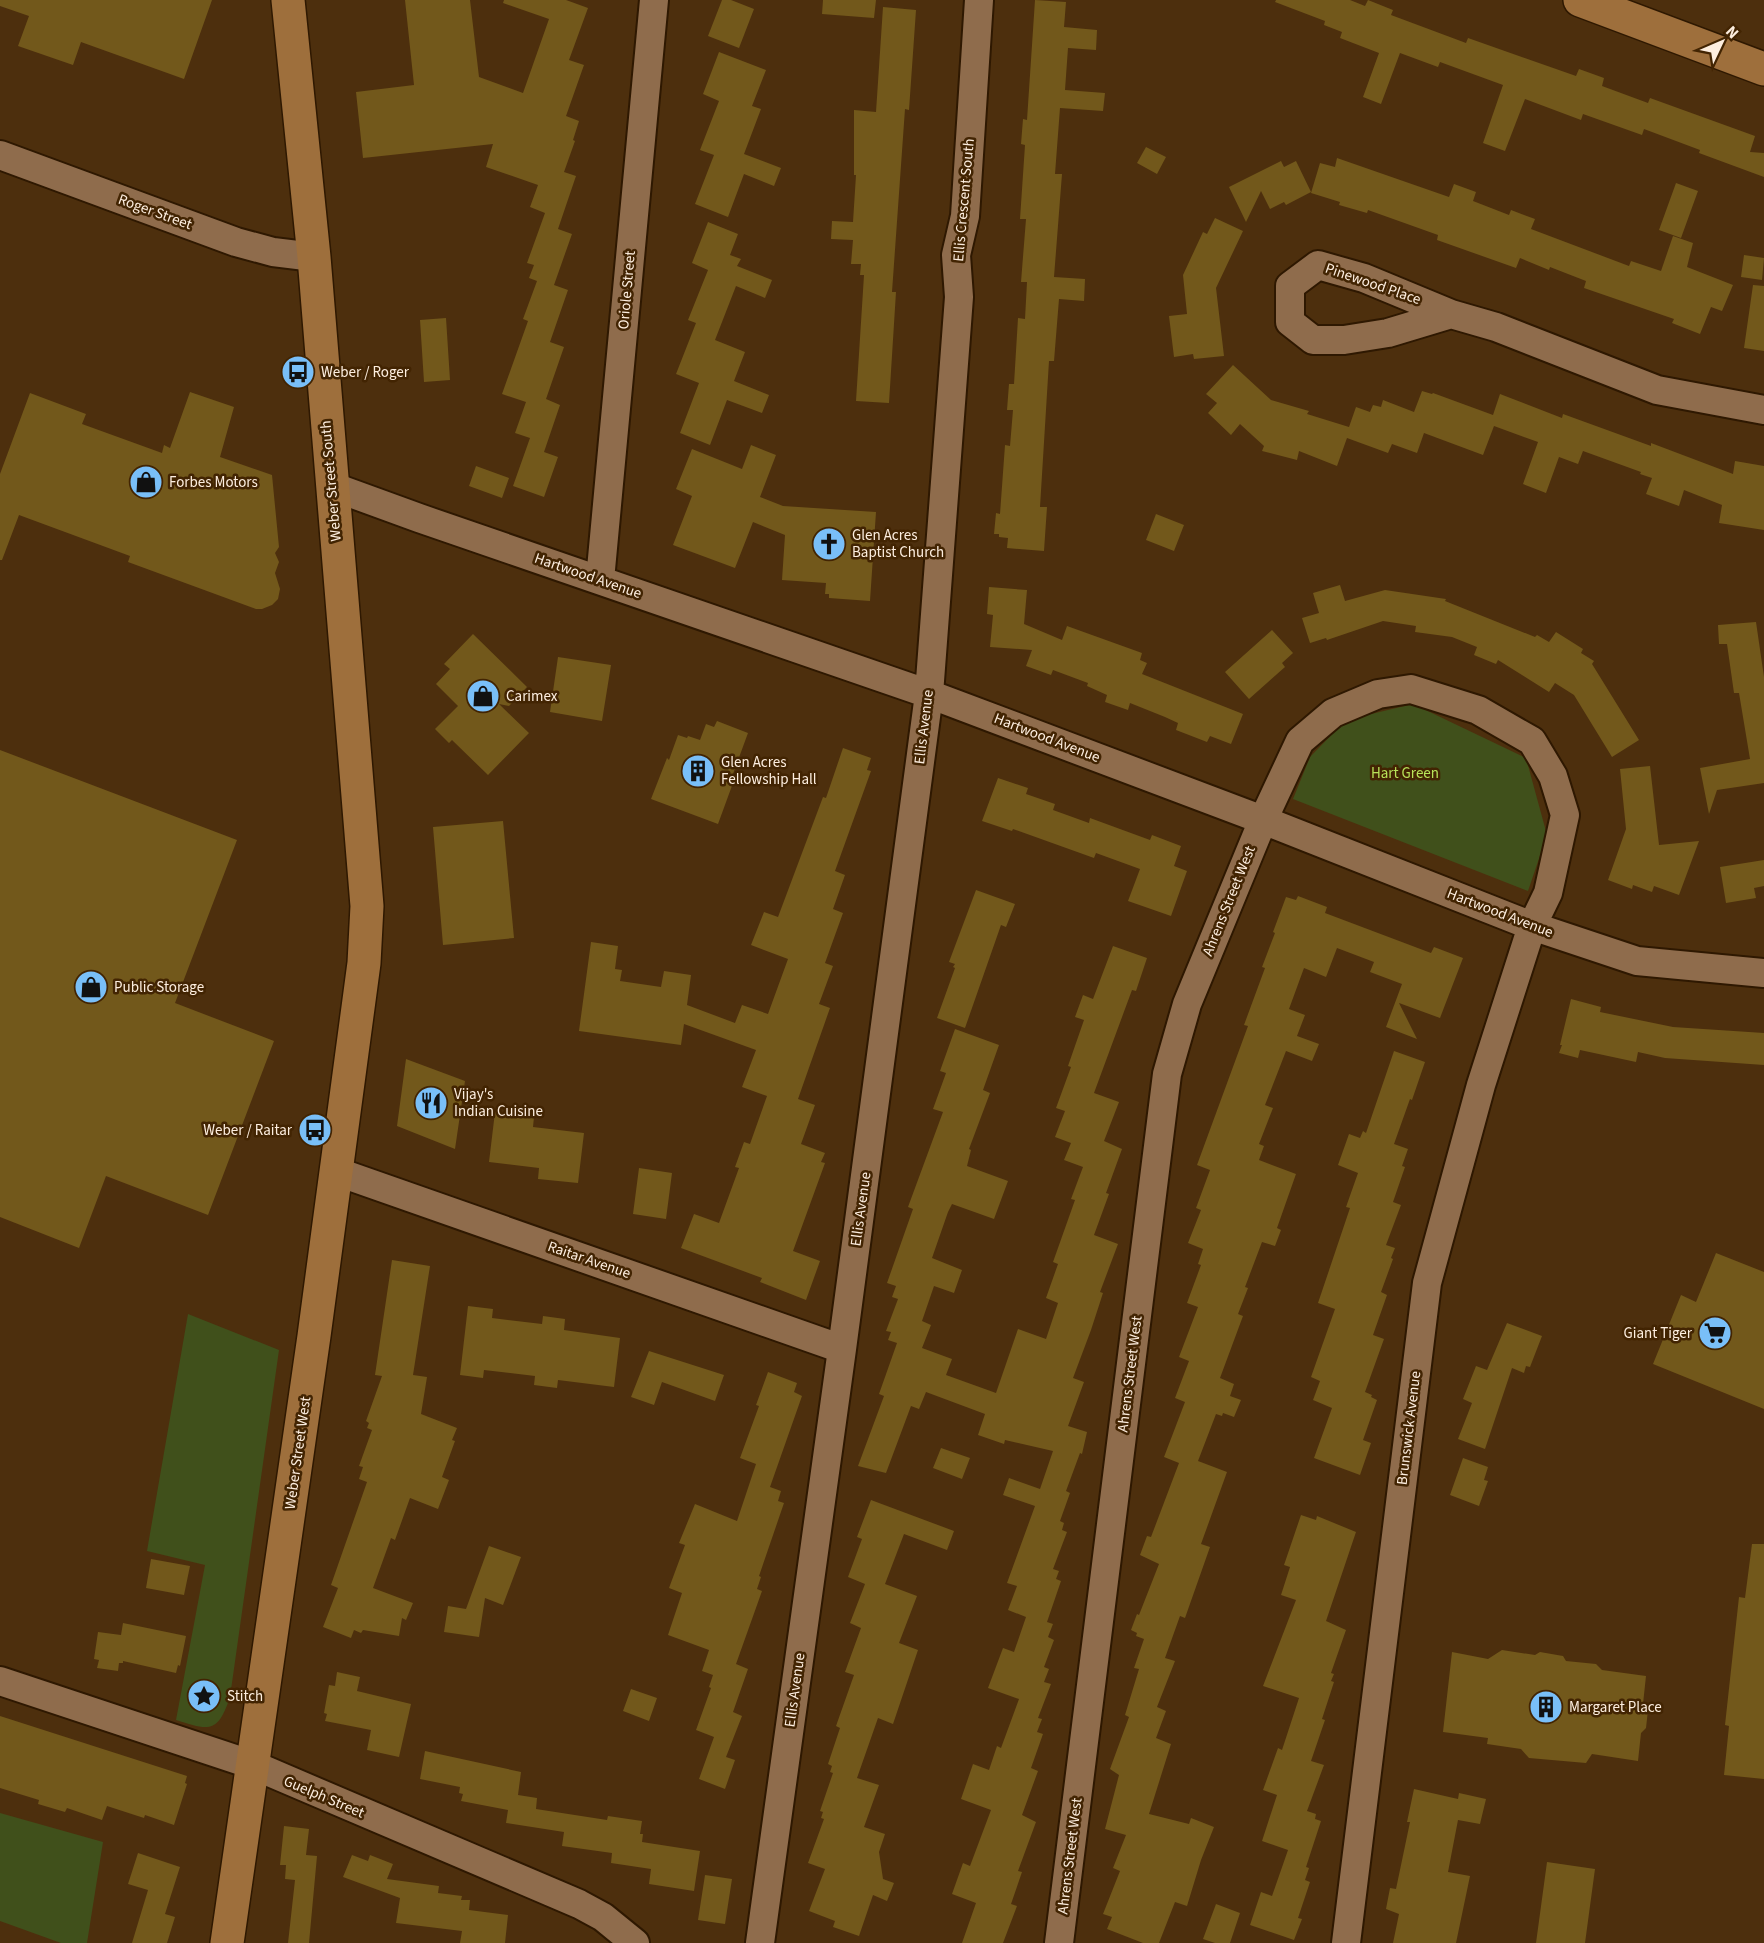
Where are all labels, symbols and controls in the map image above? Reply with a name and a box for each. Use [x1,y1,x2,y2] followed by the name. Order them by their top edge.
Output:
[1692,12,1752,72] north arrow
[1720,21,1744,44] text: N
[948,137,980,263] street label: Ellis Crescent South
[115,189,195,235] street label: Roger Street
[613,250,641,330] street label: Oriole Street
[1322,258,1424,310] street label: Pinewood Place
[280,354,316,390] bus stop icon: Weber / Roger
[321,362,410,383] place label: Weber / Roger
[315,420,347,542] street label: Weber Street South
[128,464,164,500] shop icon: Forbes Motors
[169,472,258,493] place label: Forbes Motors
[852,525,944,563] place label: Glen Acres Baptist Church
[811,526,847,562] church icon: Glen Acres Baptist Church
[532,548,644,604] street label: Hartwood Avenue
[465,678,501,714] shop icon: Carimex
[506,686,558,707] place label: Carimex
[909,689,939,765] street label: Ellis Avenue
[991,708,1103,768] street label: Hartwood Avenue
[721,752,817,790] place label: Glen Acres Fellowship Hall
[680,753,716,789] building icon: Glen Acres Fellowship Hall
[1371,763,1439,784] park label: Hart Green
[1197,843,1261,959] street label: Ahrens Street West
[1444,883,1556,943] street label: Hartwood Avenue
[73,969,109,1005] shop icon: Public Storage
[114,977,204,998] place label: Public Storage
[454,1084,543,1122] place label: Vijay's Indian Cuisine
[413,1085,449,1121] restaurant icon: Vijay's Indian Cuisine
[297,1112,333,1148] bus stop icon: Weber / Raitar
[203,1120,293,1141] place label: Weber / Raitar
[845,1171,877,1247] street label: Ellis Avenue
[545,1236,633,1284] street label: Raitar Avenue
[1112,1315,1148,1433] street label: Ahrens Street West
[1697,1315,1733,1351] supermarket icon: Giant Tiger
[1623,1323,1693,1344] place label: Giant Tiger
[1392,1370,1426,1486] street label: Brunswick Avenue
[280,1395,316,1511] street label: Weber Street West
[779,1652,811,1728] street label: Ellis Avenue
[186,1678,222,1714] place icon: Stitch
[227,1686,263,1707] place label: Stitch
[1528,1689,1564,1725] building icon: Margaret Place
[1569,1697,1662,1718] place label: Margaret Place
[280,1771,368,1823] street label: Guelph Street
[1052,1797,1088,1915] street label: Ahrens Street West

